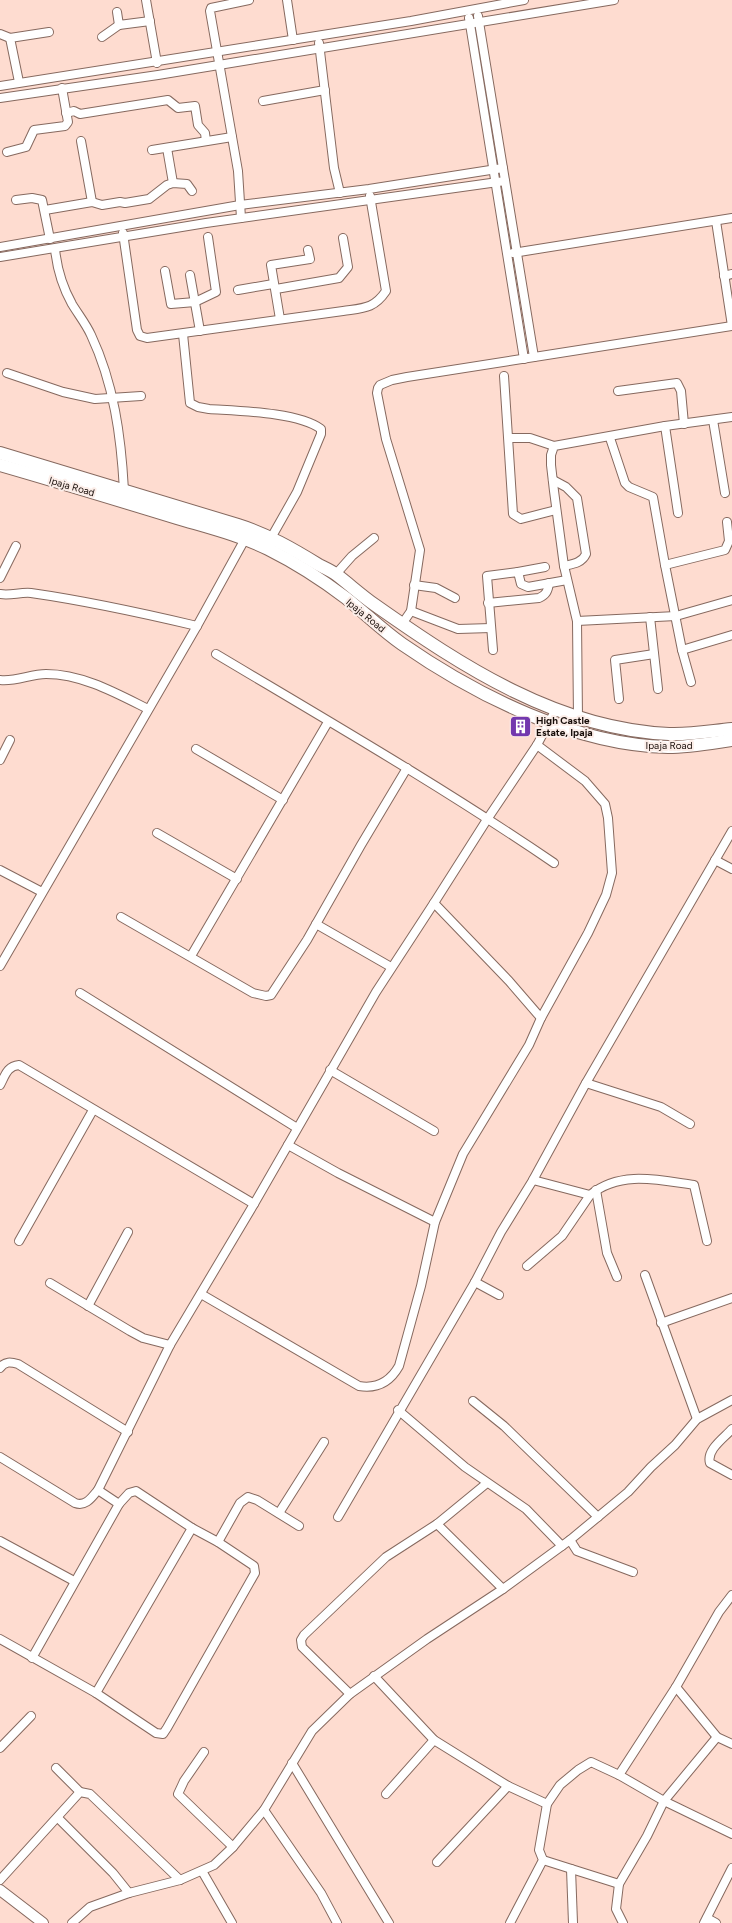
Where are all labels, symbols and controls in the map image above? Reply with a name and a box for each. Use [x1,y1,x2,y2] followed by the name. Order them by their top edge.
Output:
[47,474,96,499] street label: Ipaja Road
[343,596,388,635] street label: Ipaja Road
[507,713,533,739] building icon: High Castle Estate, Ipaja
[536,714,593,739] place label: High Castle Estate, Ipaja
[646,739,693,752] street label: Ipaja Road

